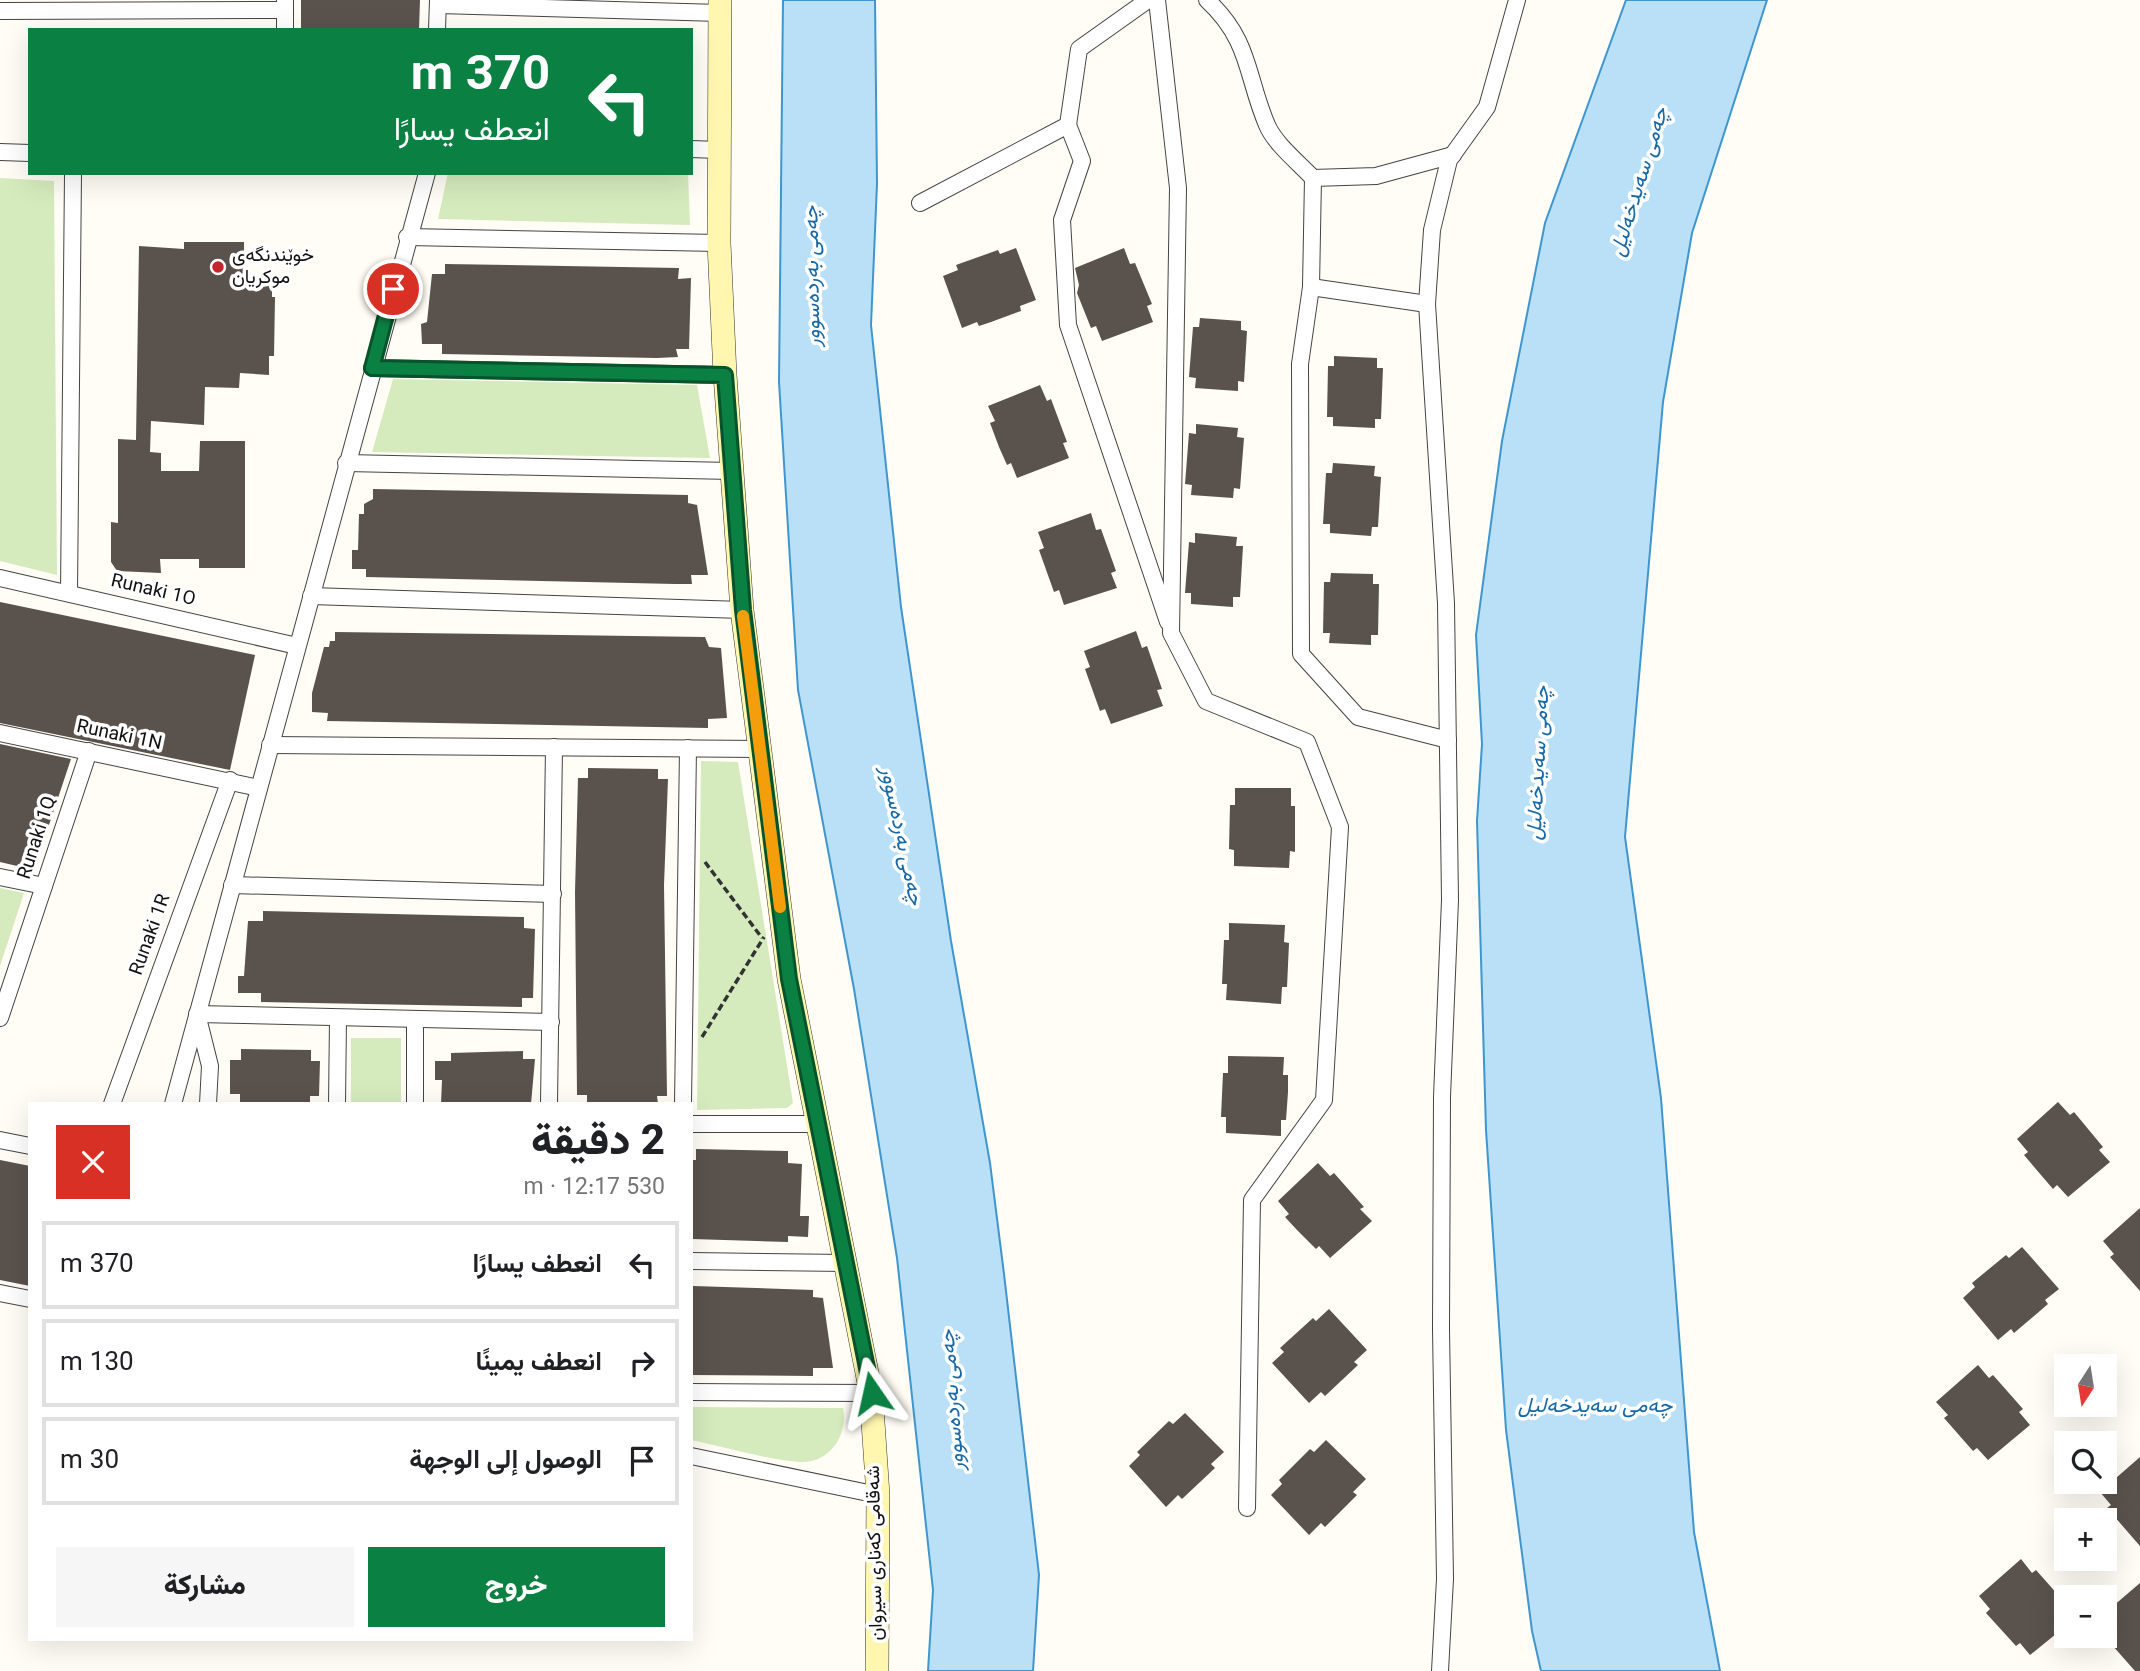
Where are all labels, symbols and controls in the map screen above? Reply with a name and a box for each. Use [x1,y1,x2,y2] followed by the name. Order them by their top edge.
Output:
[411,39,550,115] text: 370 m
[574,56,665,147] icon: left
[1602,102,1679,261] water label: چەمی سەیدخەلیل
[394,107,550,157] text: انعطف يسارًا
[795,204,831,349] water label: چەمی بەردەسوور
[232,242,314,293] place label: خوێندنگەی موکریان
[210,259,226,275] marker: خوێندنگەی موکریان
[363,259,423,319] pin
[374,270,412,308] icon: arrive
[108,567,198,615] street label: Runaki 1O
[1518,684,1560,841] water label: چەمی سەیدخەلیل
[74,713,164,759] street label: Runaki 1N
[870,762,932,909] water label: چەمی بەردەسوور
[11,793,65,883] street label: Runaki 1Q
[123,890,179,980] street label: Runaki 1R
[531,1111,665,1177] text: 2 دقيقة
[56,1125,130,1199] button: close
[524,1170,665,1206] text: 530 m · 12:17
[60,1245,134,1286] text: 370 m
[472,1245,602,1286] text: انعطف يسارًا
[623,1246,661,1284] icon: left
[932,1328,975,1473] water label: چەمی بەردەسوور
[60,1343,134,1384] text: 130 m
[476,1343,602,1384] text: انعطف يمينًا
[623,1344,661,1382] icon: right
[2054,1354,2118,1418] north arrow
[2054,1354,2117,1648] map controls
[835,1356,909,1430] position arrow
[1518,1390,1673,1423] water label: چەمی سەیدخەلیل
[2054,1431,2117,1494] button: search
[60,1441,119,1482] text: 30 m
[409,1441,602,1482] text: الوصول إلى الوجهة
[623,1442,661,1480] icon: arrive
[860,1465,892,1641] street label: شەقامی کەناری سیروان
[2054,1508,2117,1571] button: +
[56,1547,354,1627] button: مشاركة
[368,1547,665,1627] button: خروج
[2054,1585,2117,1648] button: −

